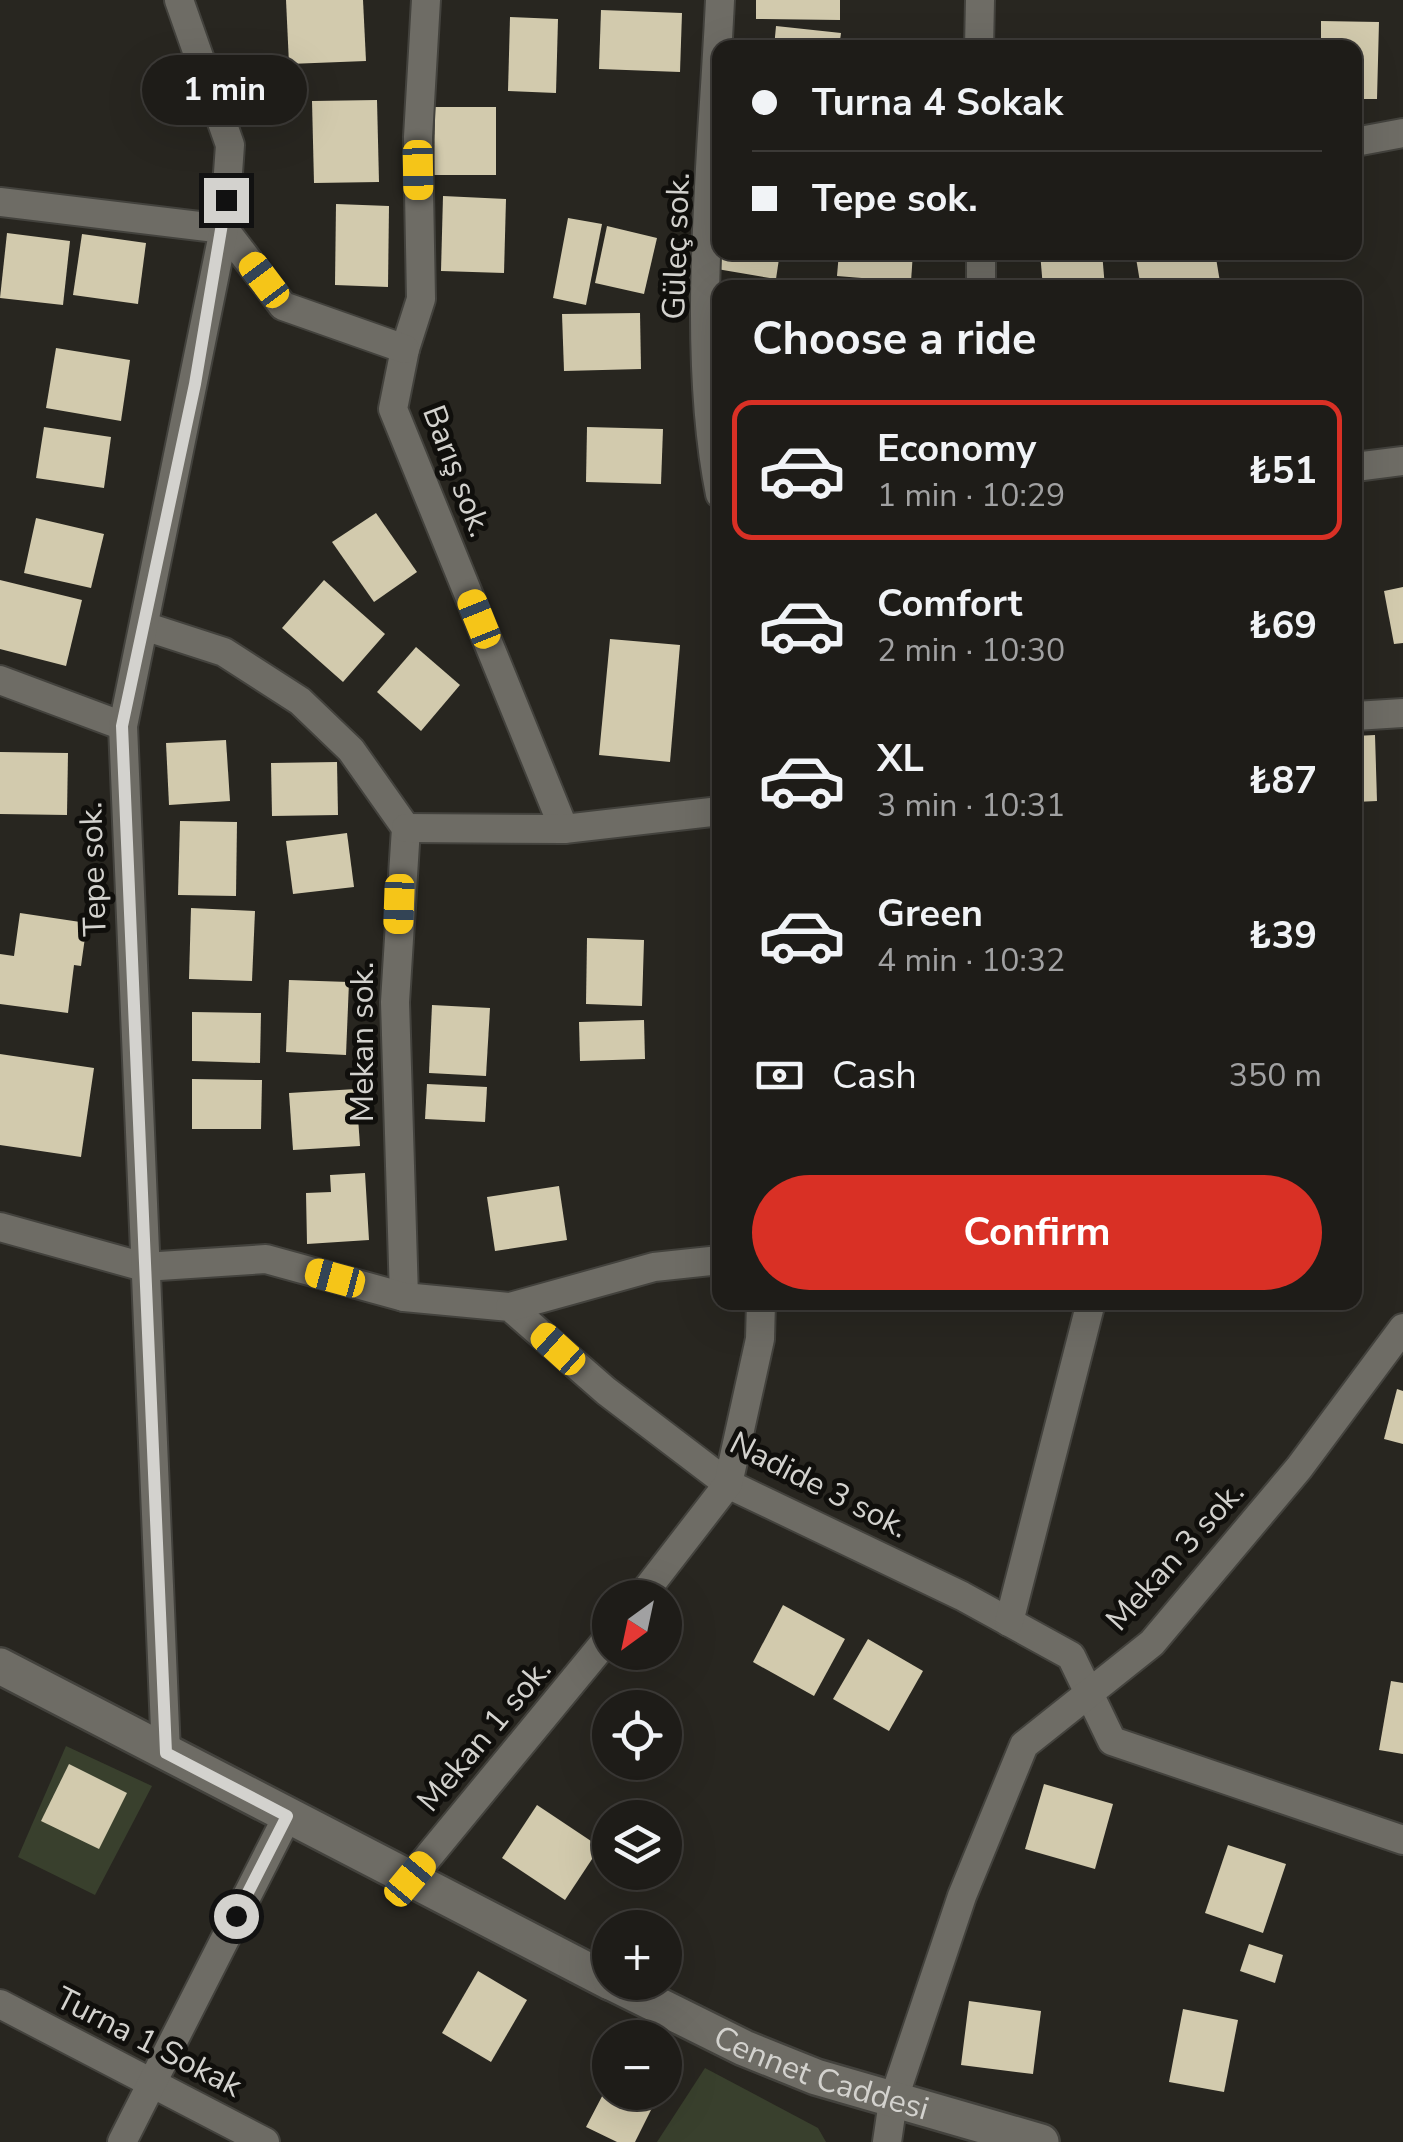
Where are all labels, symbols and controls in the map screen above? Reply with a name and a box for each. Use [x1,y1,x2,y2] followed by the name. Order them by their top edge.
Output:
[144,55,308,125] callout: 1 min
[183,68,266,111] text: 1 min
[812,77,1063,128] text: Turna 4 Sokak
[402,140,434,200] car
[652,172,700,320] street label: Güleç sok.
[812,173,978,224] text: Tepe sok.
[204,178,249,223] route end
[234,247,294,313] car
[752,309,1037,370] text: Choose a ride
[412,399,502,543] street label: Barış sok.
[877,423,1036,474] text: Economy
[757,425,847,515] icon: car
[1249,445,1317,496] text: ₺51
[877,474,1065,517] text: 1 min · 10:29
[877,578,1022,629] text: Comfort
[757,580,847,670] icon: car
[454,586,504,652] car
[1249,600,1317,651] text: ₺69
[877,629,1065,672] text: 2 min · 10:30
[877,733,924,784] text: XL
[757,735,847,825] icon: car
[1249,755,1317,806] text: ₺87
[877,784,1065,827] text: 3 min · 10:31
[69,801,117,937] street label: Tepe sok.
[383,873,415,935] car
[877,888,983,939] text: Green
[757,890,847,980] icon: car
[1249,910,1317,961] text: ₺39
[877,939,1065,982] text: 4 min · 10:32
[341,962,384,1122] street label: Mekan sok.
[752,1048,807,1103] icon: cash
[832,1050,917,1101] text: Cash
[1229,1054,1322,1097] text: 350 m
[752,1175,1322,1290] button: Confirm
[302,1256,368,1300] car
[526,1318,590,1380] car
[722,1422,916,1548] street label: Nadide 3 sok.
[1096,1472,1254,1640] street label: Mekan 3 sok.
[592,1580,682,1670] north arrow
[592,1580,682,2110] map controls
[407,1649,561,1821] street label: Mekan 1 sok.
[592,1690,682,1780] button: locate
[592,1800,682,1890] button: layers
[379,1846,441,1912] car
[214,1894,259,1939] route start
[592,1910,682,2000] button: +
[49,1977,250,2108] street label: Turna 1 Sokak
[706,2015,934,2130] street label: Cennet Caddesi
[592,2020,682,2110] button: −

